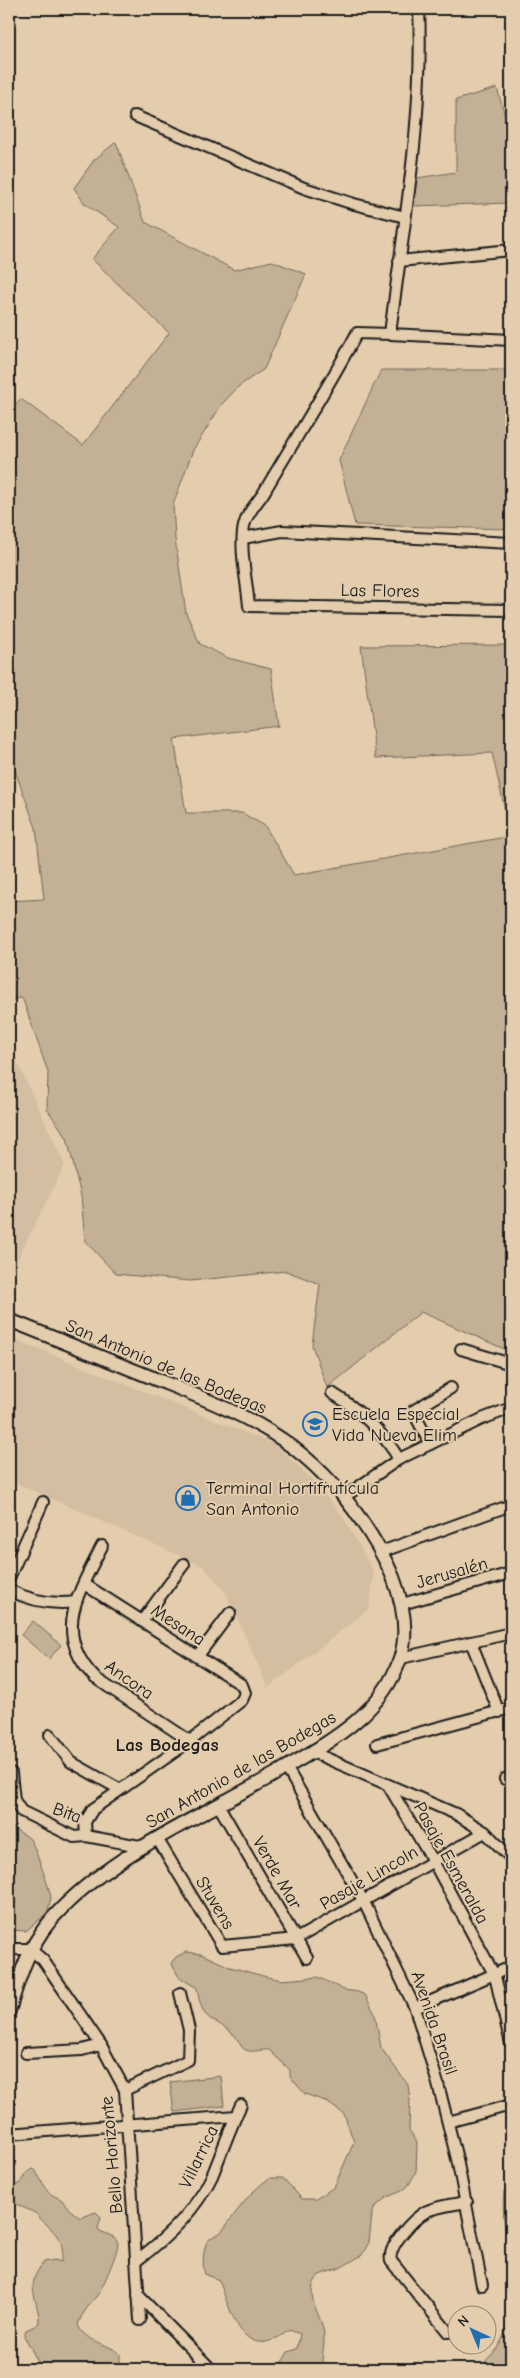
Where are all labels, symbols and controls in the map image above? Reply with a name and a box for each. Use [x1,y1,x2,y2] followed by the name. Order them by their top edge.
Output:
[340,580,420,602] street label: Las Flores
[62,1315,270,1419] street label: San Antonio de las Bodegas
[332,1404,459,1446] place label: Escuela Especial Vida Nueva Elim
[302,1411,328,1437] school or university icon: Escuela Especial Vida Nueva Elim
[206,1478,379,1520] place label: Terminal Hortifrutícula San Antonio
[175,1485,201,1511] shop icon: Terminal Hortifrutícula San Antonio
[414,1553,490,1593] street label: Jerusalén
[147,1600,209,1650] street label: Mesana
[101,1656,157,1704] street label: Ancora
[142,1707,340,1833] street label: San Antonio de las Bodegas
[115,1734,219,1756] district label: Las Bodegas
[50,1798,84,1828] street label: Bita
[409,1799,493,1927] street label: Pasaje Esmeralda
[248,1833,307,1914] street label: Verde Mar
[316,1841,422,1915] street label: Pasaje Lincoln
[191,1873,239,1933] street label: Stuvens
[406,1968,462,2078] street label: Avenida Brasil
[96,2095,128,2215] street label: Bello Horizonte
[175,2122,223,2192] street label: Villarrica
[448,2306,498,2356] north arrow
[454,2312,473,2330] text: N

